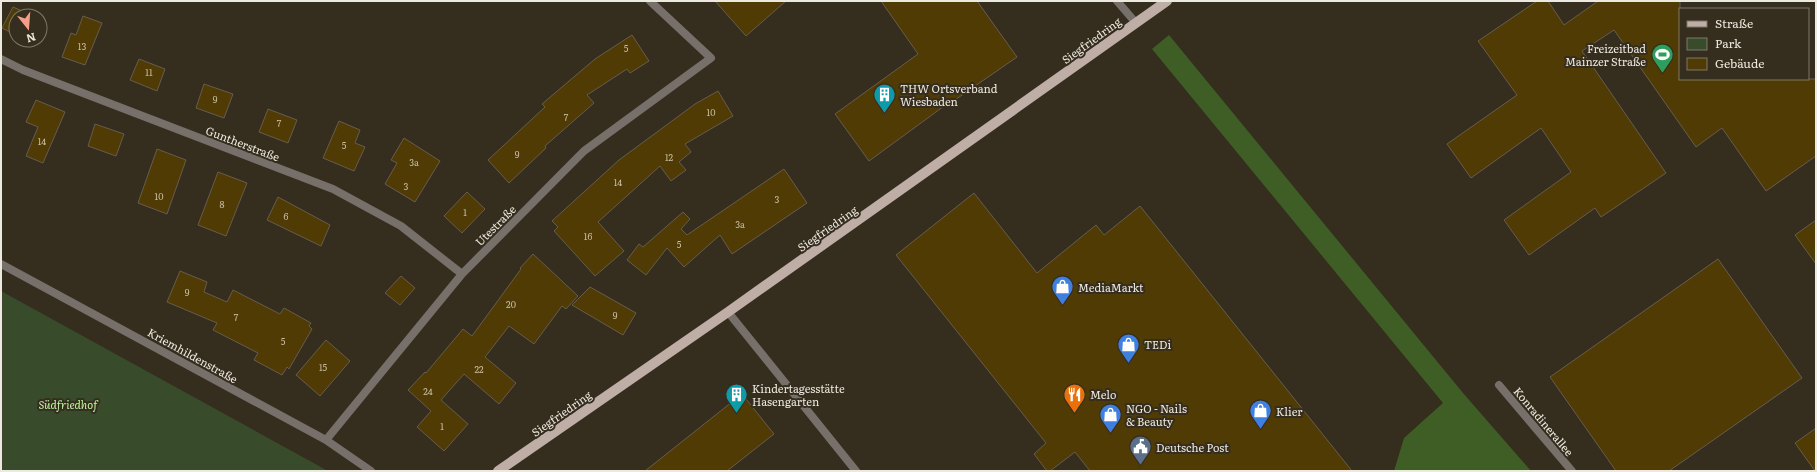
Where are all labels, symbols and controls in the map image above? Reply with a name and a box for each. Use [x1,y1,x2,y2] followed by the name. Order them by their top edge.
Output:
[8,8,48,48] north arrow
[1679,8,1809,80] legend
[1058,12,1125,67] street label: Siegfriedring
[1715,14,1753,32] text: Straße
[24,30,38,48] text: N
[1715,34,1742,52] text: Park
[78,39,86,53] house number: 13
[1565,40,1646,69] place label: Freizeitbad Mainzer Straße
[624,41,629,55] house number: 5
[1649,41,1675,74] sports icon: Freizeitbad Mainzer Straße
[1715,54,1764,72] text: Gebäude
[145,65,153,79] house number: 11
[900,80,998,109] place label: THW Ortsverband Wiesbaden
[872,81,898,114] building icon: THW Ortsverband Wiesbaden
[213,92,218,106] house number: 9
[707,105,715,119] house number: 10
[564,110,569,124] house number: 7
[277,116,282,130] house number: 7
[204,122,283,165] street label: Guntherstraße
[38,134,46,148] house number: 14
[342,138,347,152] house number: 5
[515,147,520,161] house number: 9
[665,150,674,164] house number: 12
[409,155,419,169] house number: 3a
[614,175,622,189] house number: 14
[404,179,409,193] house number: 3
[155,189,163,203] house number: 10
[775,192,780,206] house number: 3
[220,197,225,211] house number: 8
[471,201,519,249] street label: Utestraße
[794,201,861,255] street label: Siegfriedring
[463,205,467,219] house number: 1
[284,209,289,223] house number: 6
[735,217,745,231] house number: 3a
[584,229,592,243] house number: 16
[677,237,682,251] house number: 5
[1049,274,1075,307] shop icon: MediaMarkt
[1078,279,1144,295] place label: MediaMarkt
[185,285,190,299] house number: 9
[506,297,516,311] house number: 20
[613,308,618,322] house number: 9
[234,310,239,324] house number: 7
[145,324,241,387] street label: Kriemhildenstraße
[1116,331,1142,364] shop icon: TEDi
[281,334,286,348] house number: 5
[1144,336,1172,352] place label: TEDi
[319,360,328,374] house number: 15
[474,362,484,376] house number: 22
[752,380,845,409] place label: Kindertagesstätte Hasengarten
[724,381,750,414] building icon: Kindertagesstätte Hasengarten
[1062,381,1088,414] restaurant icon: Melo
[1510,383,1578,459] street label: Konradinerallee
[423,384,433,398] house number: 24
[528,386,595,440] street label: Siegfriedring
[1090,386,1116,402] place label: Melo
[39,396,99,412] park label: Südfriedhof
[1248,398,1274,431] shop icon: Klier
[1126,400,1187,429] place label: NGO - Nails & Beauty
[1098,401,1124,434] shop icon: NGO - Nails & Beauty
[1276,403,1303,419] place label: Klier
[440,419,444,433] house number: 1
[1127,434,1153,467] public building icon: Deutsche Post
[1156,439,1229,455] place label: Deutsche Post

